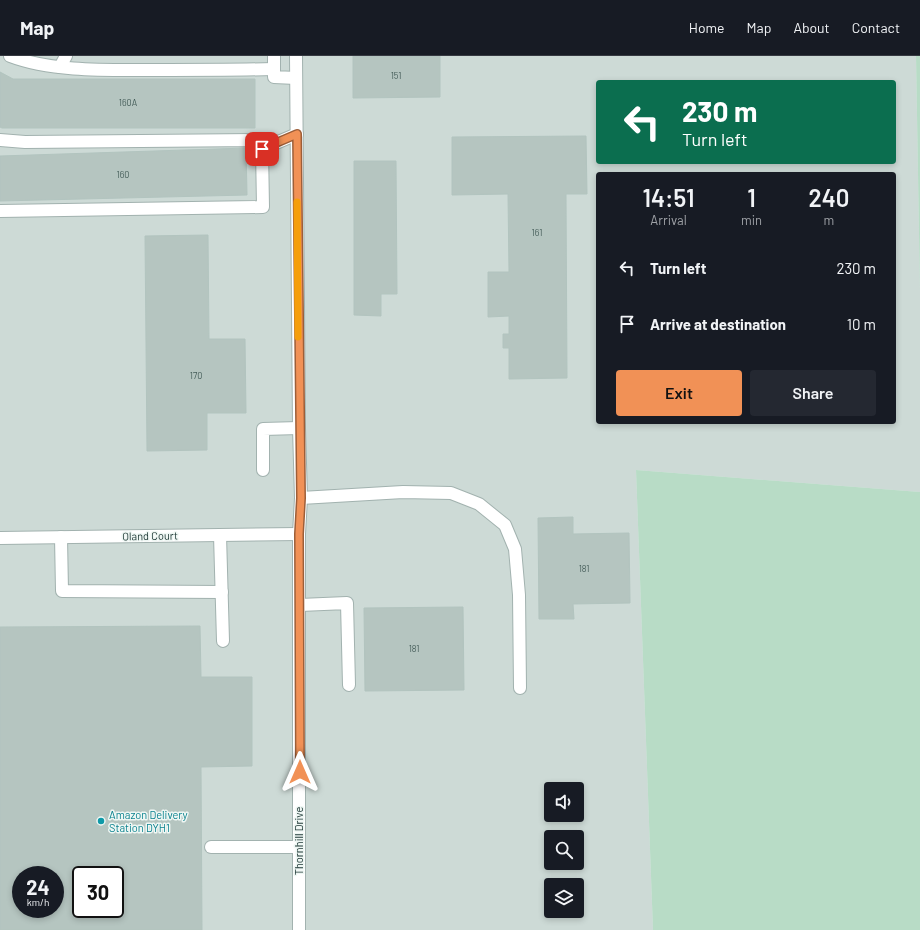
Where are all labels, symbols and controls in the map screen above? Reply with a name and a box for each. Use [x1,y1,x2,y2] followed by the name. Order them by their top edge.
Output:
[20,16,54,39] text: Map
[689,19,725,36] text: Home
[747,19,771,36] text: Map
[793,19,830,36] text: About
[852,19,900,36] text: Contact
[391,70,401,81] house number: 151
[682,94,757,128] text: 230 m
[616,96,668,148] icon: left
[119,97,138,108] house number: 160A
[682,128,748,150] text: Turn left
[245,132,279,166] pin
[251,138,273,160] icon: arrive
[117,169,129,180] house number: 160
[643,183,694,212] text: 14:51
[747,183,756,212] text: 1
[809,183,849,212] text: 240
[650,212,687,228] text: Arrival
[741,212,762,228] text: min
[824,212,834,228] text: m
[532,227,542,238] house number: 161
[616,257,638,279] icon: left
[650,259,706,277] text: Turn left
[836,259,876,277] text: 230 m
[616,313,638,335] icon: arrive
[650,315,786,333] text: Arrive at destination
[847,315,876,333] text: 10 m
[190,370,202,381] house number: 170
[616,370,742,416] button: Exit
[750,370,876,416] button: Share
[122,529,178,542] street label: Oland Court
[579,563,589,574] house number: 181
[409,643,419,654] house number: 181
[279,751,321,793] position arrow
[544,782,584,918] map controls
[544,782,584,822] button: sound
[292,807,305,875] street label: Thornhill Drive
[109,808,188,834] place label: Amazon Delivery Station DYH1
[96,816,106,826] marker: Amazon Delivery Station DYH1
[544,830,584,870] button: search
[72,866,124,918] speed limit sign: 30
[26,875,50,899] text: 24
[544,878,584,918] button: layers
[27,896,49,908] text: km/h

